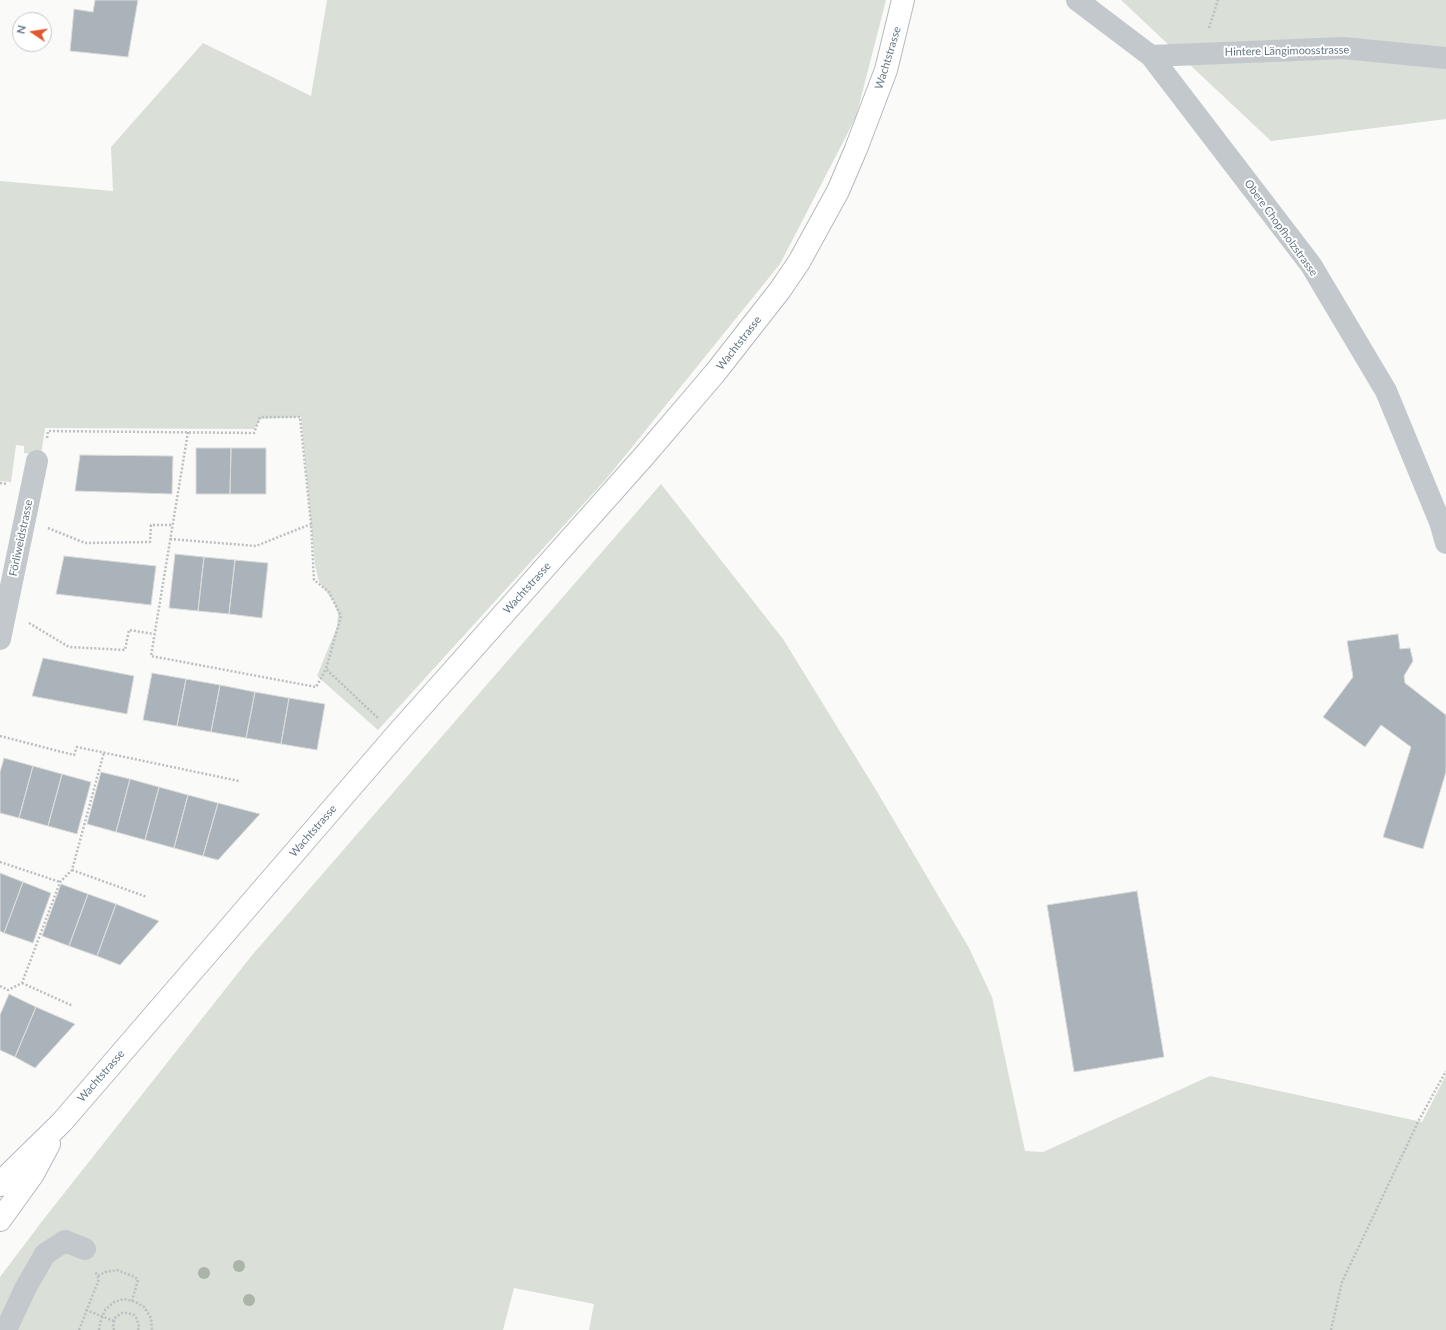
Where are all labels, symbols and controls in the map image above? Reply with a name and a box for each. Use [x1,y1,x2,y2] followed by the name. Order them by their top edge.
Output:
[12,12,52,52] north arrow
[14,24,28,35] text: N
[872,25,904,91] street label: Wachtstrasse
[1225,43,1349,59] street label: Hintere Längimoosstrasse
[1242,177,1320,279] street label: Obere Chopfholzstrasse
[714,313,764,373] street label: Wachtstrasse
[6,499,36,577] street label: Förliweidstrasse
[500,559,554,617] street label: Wachtstrasse
[287,802,339,860] street label: Wachtstrasse
[75,1047,127,1105] street label: Wachtstrasse

